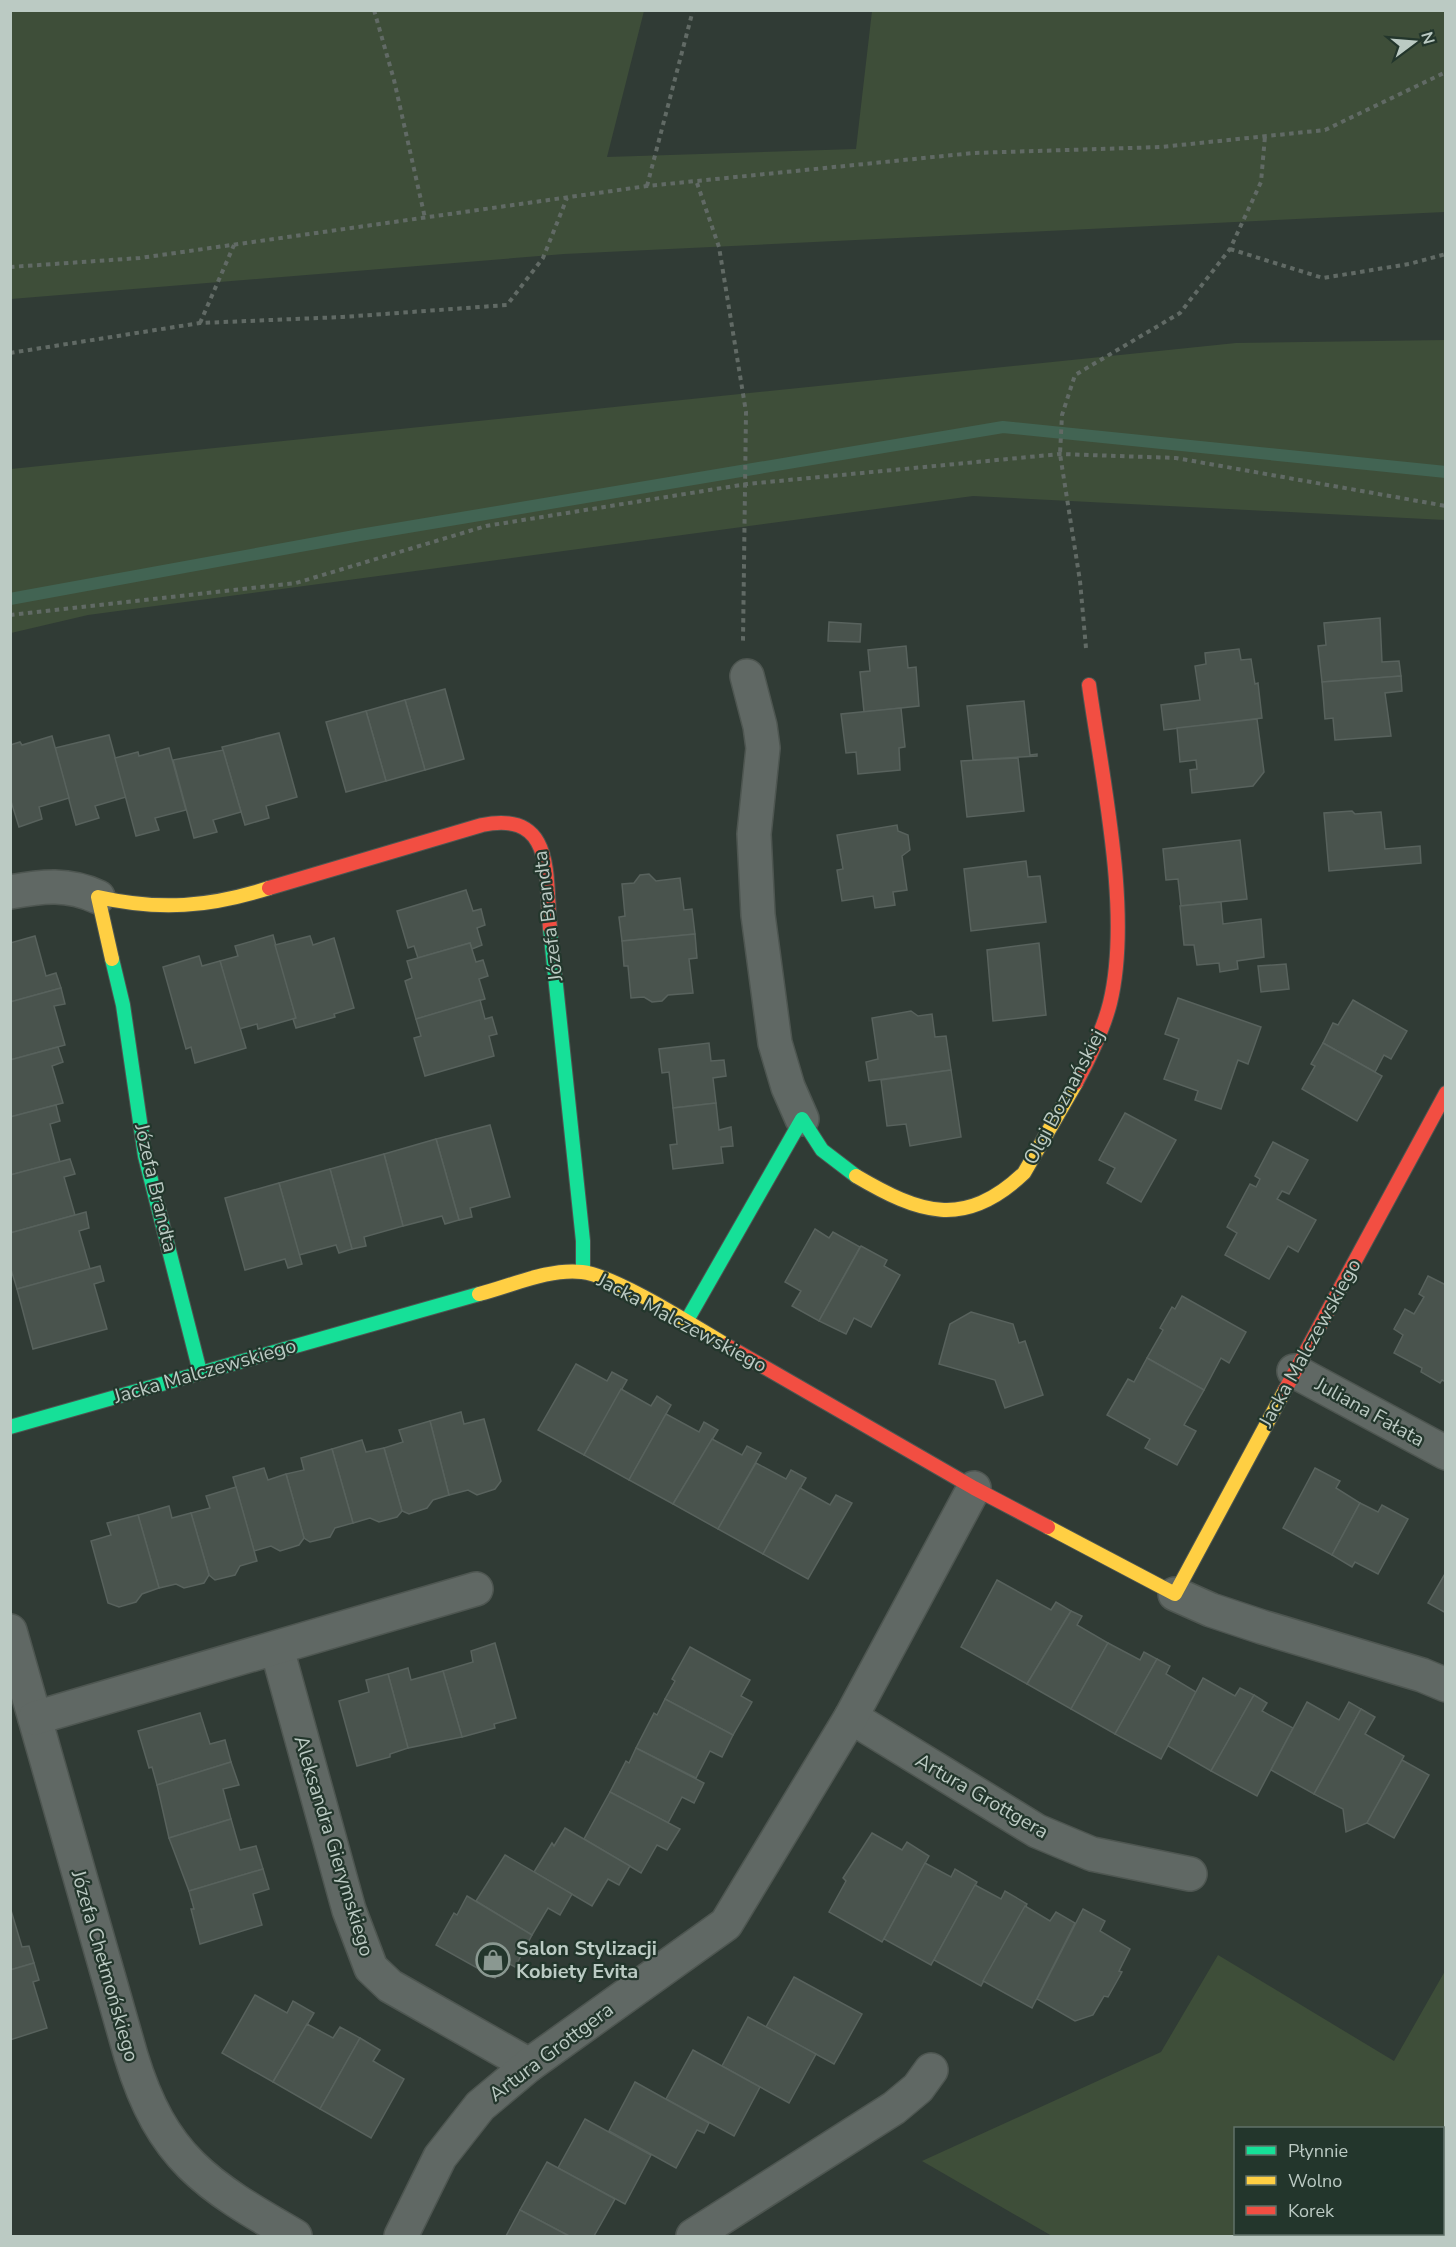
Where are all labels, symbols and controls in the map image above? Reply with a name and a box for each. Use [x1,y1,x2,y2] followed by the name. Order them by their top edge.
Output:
[1384,12,1444,72] north arrow
[1415,29,1440,47] text: N
[527,849,570,984] street label: Józefa Brandta
[1017,1025,1111,1169] street label: Olgi Boznańskiej
[128,1120,184,1255] street label: Józefa Brandta
[1252,1254,1368,1433] street label: Jacka Malczewskiego
[591,1266,772,1379] street label: Jacka Malczewskiego
[110,1332,299,1410] street label: Jacka Malczewskiego
[1310,1370,1430,1453] street label: Juliana Fałata
[288,1732,380,1960] street label: Aleksandra Gierymskiego
[911,1747,1053,1845] street label: Artura Grottgera
[64,1866,145,2065] street label: Józefa Chełmońskiego
[516,1935,657,1985] place label: Salon Stylizacji Kobiety Evita
[475,1942,511,1978] shop icon: Salon Stylizacji Kobiety Evita
[483,1996,619,2108] street label: Artura Grottgera
[1234,2127,1444,2235] legend
[1288,2139,1348,2163] text: Płynnie
[1288,2169,1342,2193] text: Wolno
[1288,2199,1335,2223] text: Korek

